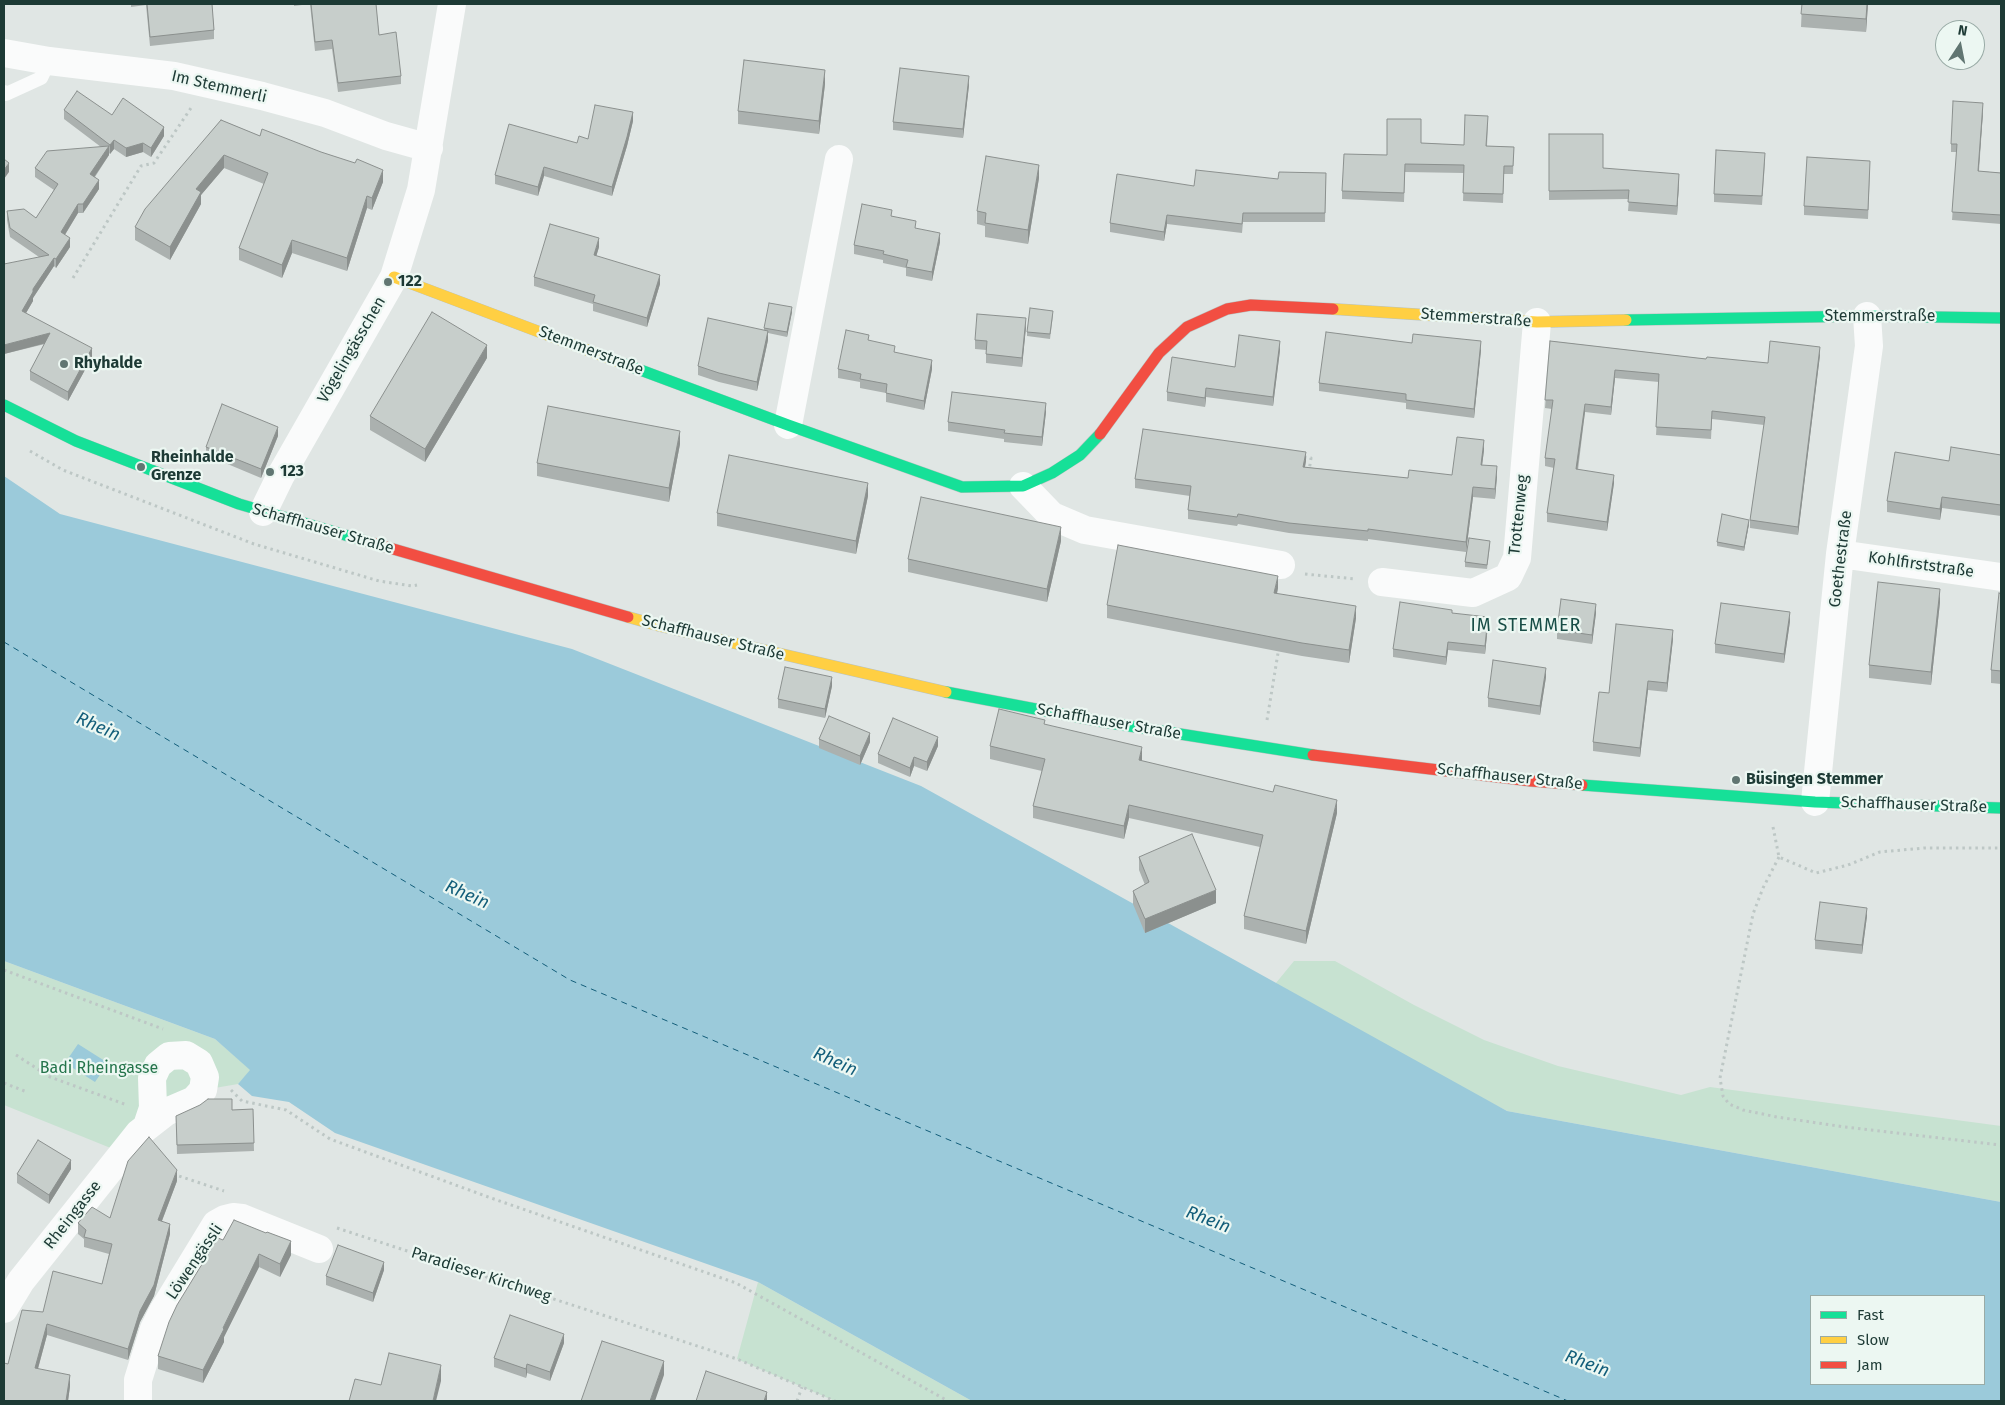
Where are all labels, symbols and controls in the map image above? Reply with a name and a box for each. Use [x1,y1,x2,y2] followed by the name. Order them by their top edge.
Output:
[1935,20,1985,70] north arrow
[1957,22,1969,40] text: N
[170,67,268,107] street label: Im Stemmerli
[398,272,422,292] place label: 122
[382,276,394,288] marker: 122
[314,293,390,407] street label: Vögelingässchen
[1420,305,1532,331] street label: Stemmerstraße
[1825,307,1935,327] street label: Stemmerstraße
[536,322,646,380] street label: Stemmerstraße
[74,354,142,374] place label: Rhyhalde
[58,358,70,370] marker: Rhyhalde
[151,448,234,486] place label: Rheinhalde Grenze
[135,461,147,473] marker: Rheinhalde Grenze
[280,462,304,482] place label: 123
[264,466,276,478] marker: 123
[1505,474,1533,556] street label: Trottenweg
[250,500,396,558] street label: Schaffhauser Straße
[1826,509,1856,609] street label: Goethestraße
[1867,548,1975,582] street label: Kohlfirststraße
[640,611,786,665] street label: Schaffhauser Straße
[1469,615,1583,637] district label: IM STEMMER
[1035,700,1183,744] street label: Schaffhauser Straße
[73,708,123,746] water label: Rhein
[1436,760,1584,794] street label: Schaffhauser Straße
[1746,770,1883,790] place label: Büsingen Stemmer
[1730,774,1742,786] marker: Büsingen Stemmer
[1841,793,1987,817] street label: Schaffhauser Straße
[442,876,492,914] water label: Rhein
[810,1043,860,1081] water label: Rhein
[40,1059,158,1079] park label: Badi Rheingasse
[40,1177,106,1253] street label: Rheingasse
[1183,1202,1233,1238] water label: Rhein
[163,1221,227,1303] street label: Löwengässli
[409,1243,553,1307] street label: Paradieser Kirchweg
[1810,1295,1985,1385] legend
[1857,1306,1884,1324] text: Fast
[1857,1331,1889,1349] text: Slow
[1562,1346,1612,1382] water label: Rhein
[1857,1356,1883,1374] text: Jam

